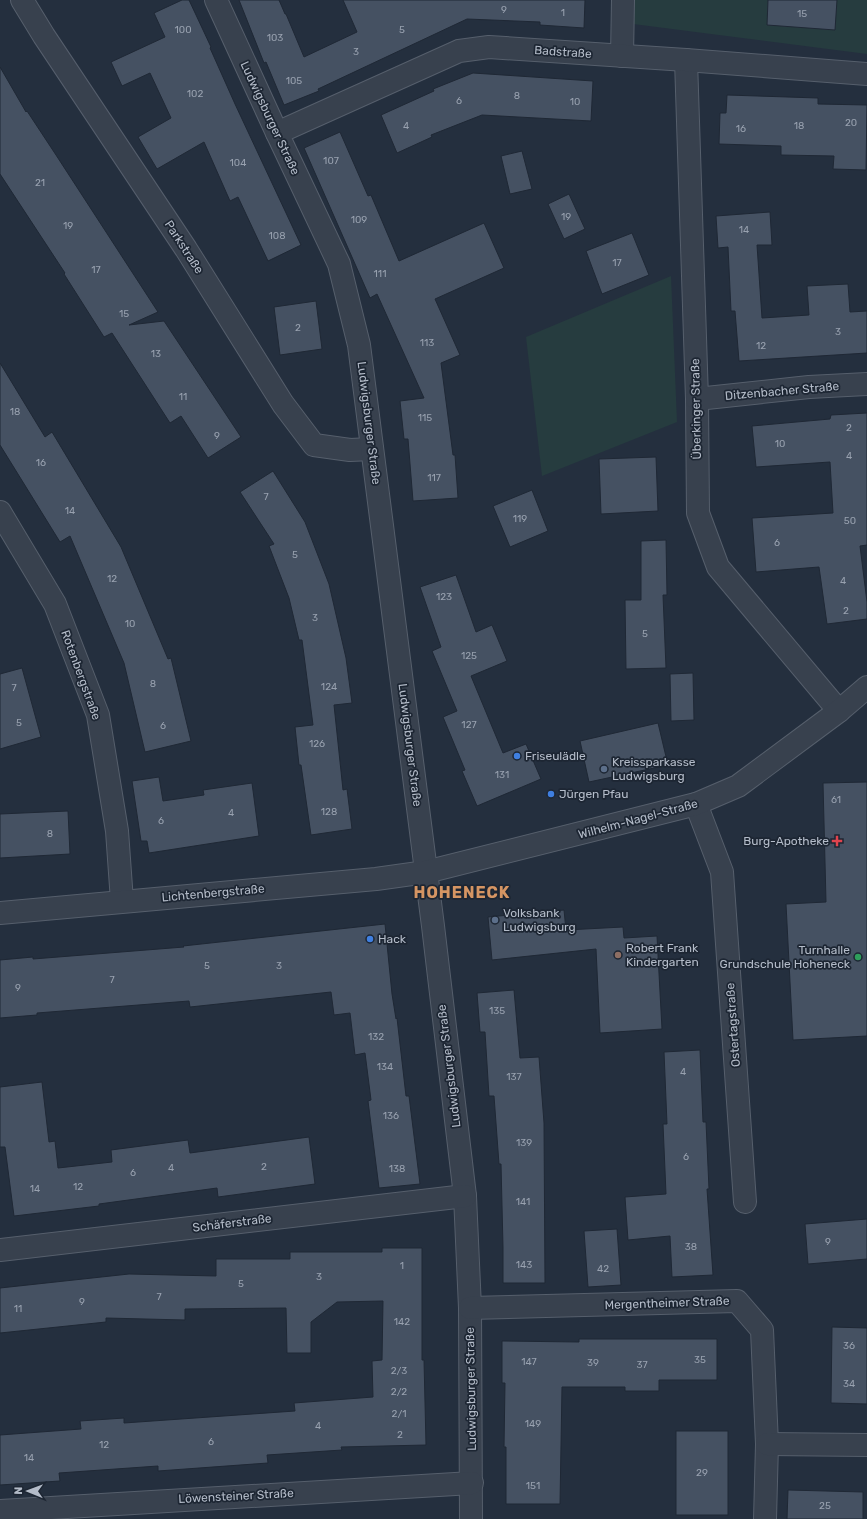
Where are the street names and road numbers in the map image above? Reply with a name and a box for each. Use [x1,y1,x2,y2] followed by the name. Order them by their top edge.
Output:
[534,43,592,61] street label: Badstraße
[238,59,303,177] street label: Ludwigsburger Straße
[162,218,207,276] street label: Parkstraße
[688,358,704,460] street label: Überkinger Straße
[355,361,384,486] street label: Ludwigsburger Straße
[724,379,840,403] street label: Ditzenbacher Straße
[58,628,104,722] street label: Rotenbergstraße
[396,683,425,808] street label: Ludwigsburger Straße
[577,796,700,842] street label: Wilhelm-Nagel-Straße
[161,881,265,904] street label: Lichtenbergstraße
[723,982,743,1068] street label: Ostertagstraße
[434,1003,463,1128] street label: Ludwigsburger Straße
[192,1211,273,1235] street label: Schäferstraße
[604,1294,730,1312] street label: Mergentheimer Straße
[463,1327,479,1451] street label: Ludwigsburger Straße
[178,1486,294,1506] street label: Löwensteiner Straße

